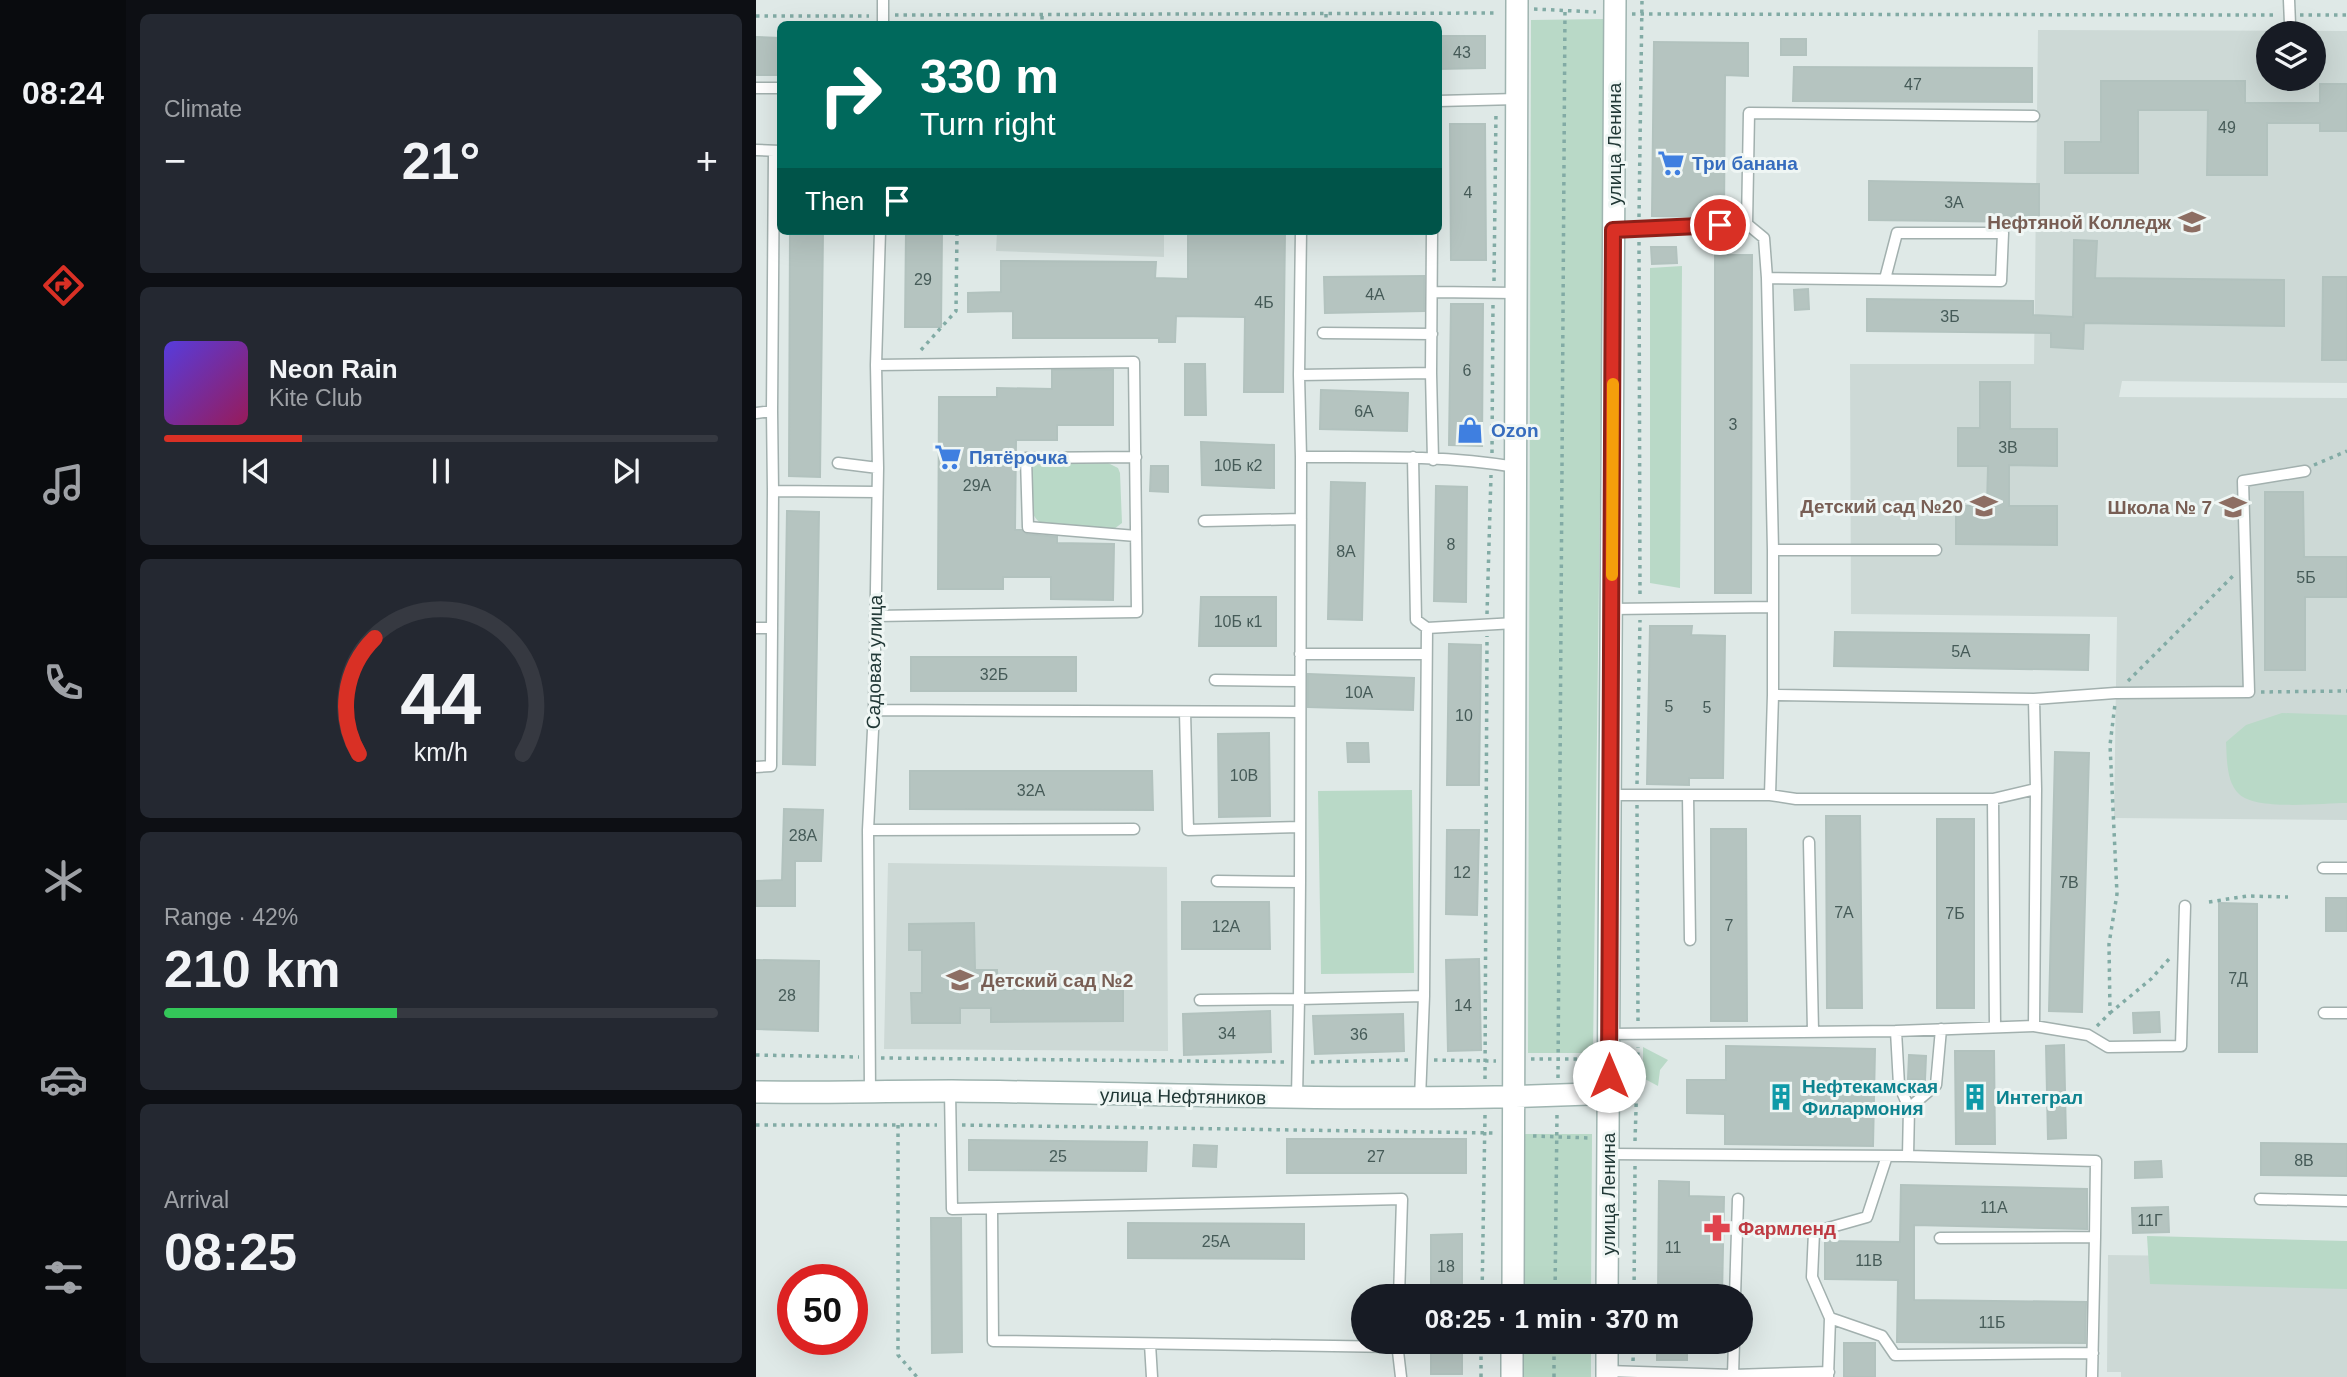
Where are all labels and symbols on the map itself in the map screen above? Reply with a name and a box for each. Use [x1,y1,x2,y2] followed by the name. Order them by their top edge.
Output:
[1453,44,1471,61] house number: 43
[1904,76,1922,93] house number: 47
[1604,82,1625,205] street label: улица Ленина
[2218,119,2236,136] house number: 49
[1656,148,1686,178] supermarket icon: Три банана
[1692,153,1798,174] place label: Три банана
[1464,184,1473,201] house number: 4
[1944,194,1964,211] house number: 3А
[1690,195,1750,255] pin
[2177,207,2207,237] school or university icon: Нефтяной Колледж
[1987,212,2172,233] place label: Нефтяной Колледж
[914,271,932,288] house number: 29
[1365,286,1385,303] house number: 4А
[1254,294,1274,311] house number: 4Б
[1940,308,1960,325] house number: 3Б
[1463,362,1472,379] house number: 6
[1354,403,1374,420] house number: 6А
[1455,415,1485,445] shop icon: Ozon
[1729,416,1738,433] house number: 3
[1491,420,1539,441] place label: Ozon
[1998,439,2018,456] house number: 3В
[933,442,963,472] supermarket icon: Пятёрочка
[969,447,1068,468] place label: Пятёрочка
[1214,457,1262,474] house number: 10Б к2
[963,477,992,494] house number: 29А
[1969,491,1999,521] school or university icon: Детский сад №20
[2218,492,2248,522] school or university icon: Школа № 7
[1800,496,1963,517] place label: Детский сад №20
[2108,497,2212,518] place label: Школа № 7
[1447,536,1456,553] house number: 8
[1336,543,1356,560] house number: 8А
[2296,569,2316,586] house number: 5Б
[863,594,886,729] street label: Садовая улица
[1214,613,1262,630] house number: 10Б к1
[1951,643,1971,660] house number: 5А
[980,666,1008,683] house number: 32Б
[1345,684,1374,701] house number: 10А
[1665,698,1674,715] house number: 5
[1703,699,1712,716] house number: 5
[1455,707,1473,724] house number: 10
[1230,767,1258,784] house number: 10В
[1017,782,1046,799] house number: 32А
[789,827,818,844] house number: 28А
[1453,864,1471,881] house number: 12
[2059,874,2079,891] house number: 7В
[1834,904,1854,921] house number: 7А
[1945,905,1965,922] house number: 7Б
[1725,917,1734,934] house number: 7
[1212,918,1241,935] house number: 12А
[945,965,975,995] school or university icon: Детский сад №2
[981,970,1133,991] place label: Детский сад №2
[2228,970,2248,987] house number: 7Д
[778,987,796,1004] house number: 28
[1454,997,1472,1014] house number: 14
[1218,1025,1236,1042] house number: 34
[1350,1026,1368,1043] house number: 36
[1572,1039,1646,1113] position arrow
[1802,1076,1938,1119] place label: Нефтекамская Филармония
[1766,1082,1796,1112] building icon: Нефтекамская Филармония
[1960,1082,1990,1112] building icon: Интеграл
[1100,1085,1266,1108] street label: улица Нефтяников
[1996,1087,2083,1108] place label: Интеграл
[1598,1132,1619,1255] street label: улица Ленина
[1049,1148,1067,1165] house number: 25
[1367,1148,1385,1165] house number: 27
[2294,1152,2314,1169] house number: 8В
[1980,1199,2008,1216] house number: 11А
[2137,1212,2163,1229] house number: 11Г
[1702,1213,1732,1243] pharmacy icon: Фармленд
[1738,1218,1836,1239] place label: Фармленд
[1202,1233,1231,1250] house number: 25А
[1665,1239,1681,1256] house number: 11
[1855,1252,1883,1269] house number: 11В
[1437,1258,1455,1275] house number: 18
[777,1264,868,1355] speed limit sign: 50
[1978,1314,2006,1331] house number: 11Б

